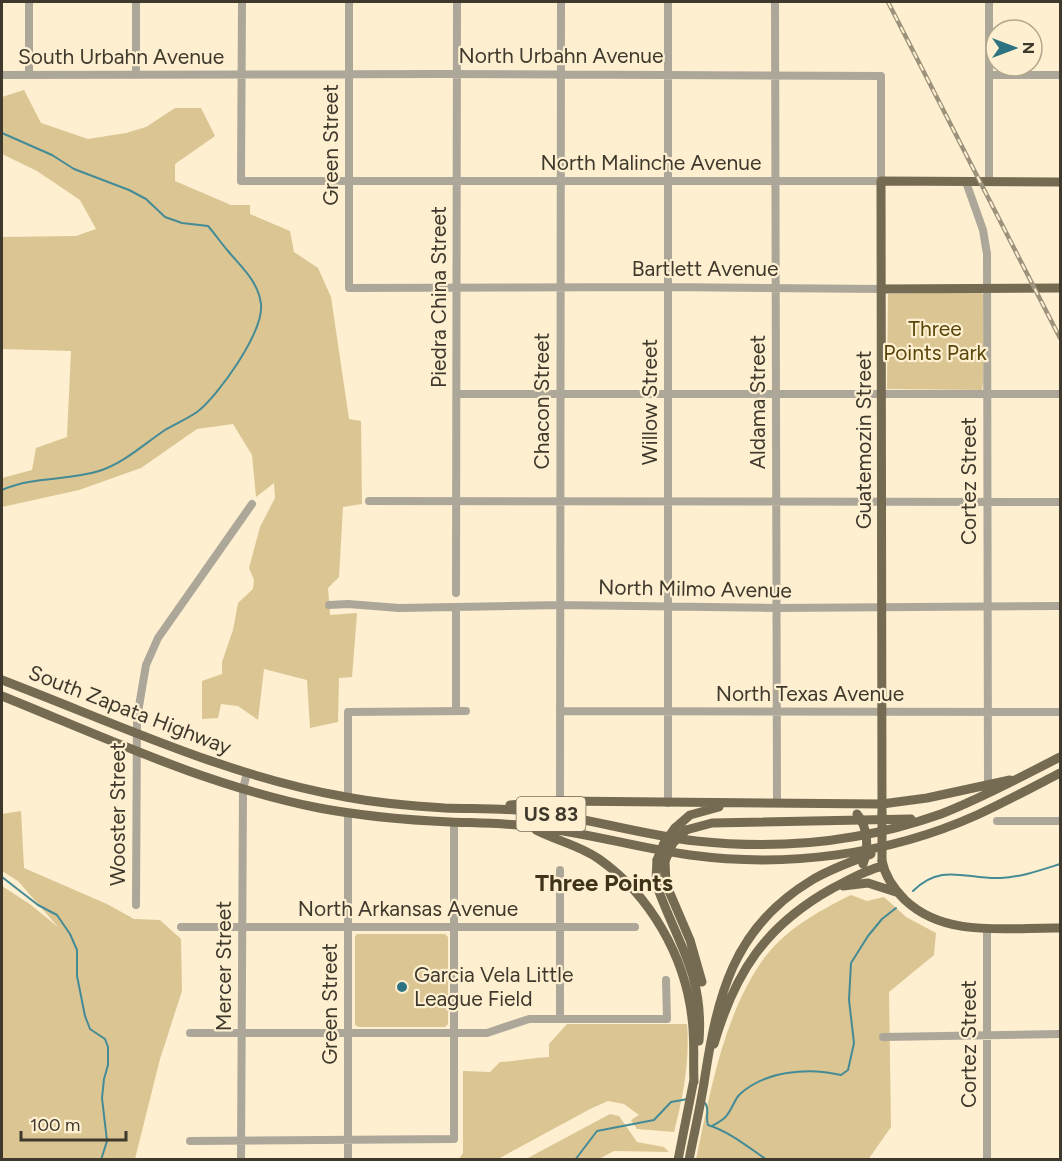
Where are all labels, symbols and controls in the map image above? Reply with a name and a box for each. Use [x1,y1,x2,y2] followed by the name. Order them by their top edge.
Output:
[984,18,1044,78] north arrow
[1019,42,1038,54] text: N
[459,43,663,68] street label: North Urbahn Avenue
[18,44,224,69] street label: South Urbahn Avenue
[318,84,343,206] street label: Green Street
[541,150,761,175] street label: North Malinche Avenue
[426,206,451,388] street label: Piedra China Street
[632,256,778,281] street label: Bartlett Avenue
[883,316,988,365] park label: Three Points Park
[529,333,554,469] street label: Chacon Street
[745,335,770,469] street label: Aldama Street
[637,339,662,465] street label: Willow Street
[851,351,876,529] street label: Guatemozin Street
[956,417,981,545] street label: Cortez Street
[598,574,792,603] street label: North Milmo Avenue
[25,659,235,760] street label: South Zapata Highway
[716,681,904,706] street label: North Texas Avenue
[105,742,130,886] street label: Wooster Street
[516,797,586,831] road number: US 83
[535,868,673,897] district label: Three Points
[298,896,518,921] street label: North Arkansas Avenue
[211,901,236,1031] street label: Mercer Street
[317,943,342,1065] street label: Green Street
[414,962,573,1011] place label: Garcia Vela Little League Field
[395,980,409,994] marker: Garcia Vela Little League Field
[956,980,981,1108] street label: Cortez Street
[21,1104,126,1142] scale bar
[30,1114,80,1136] text: 100 m

